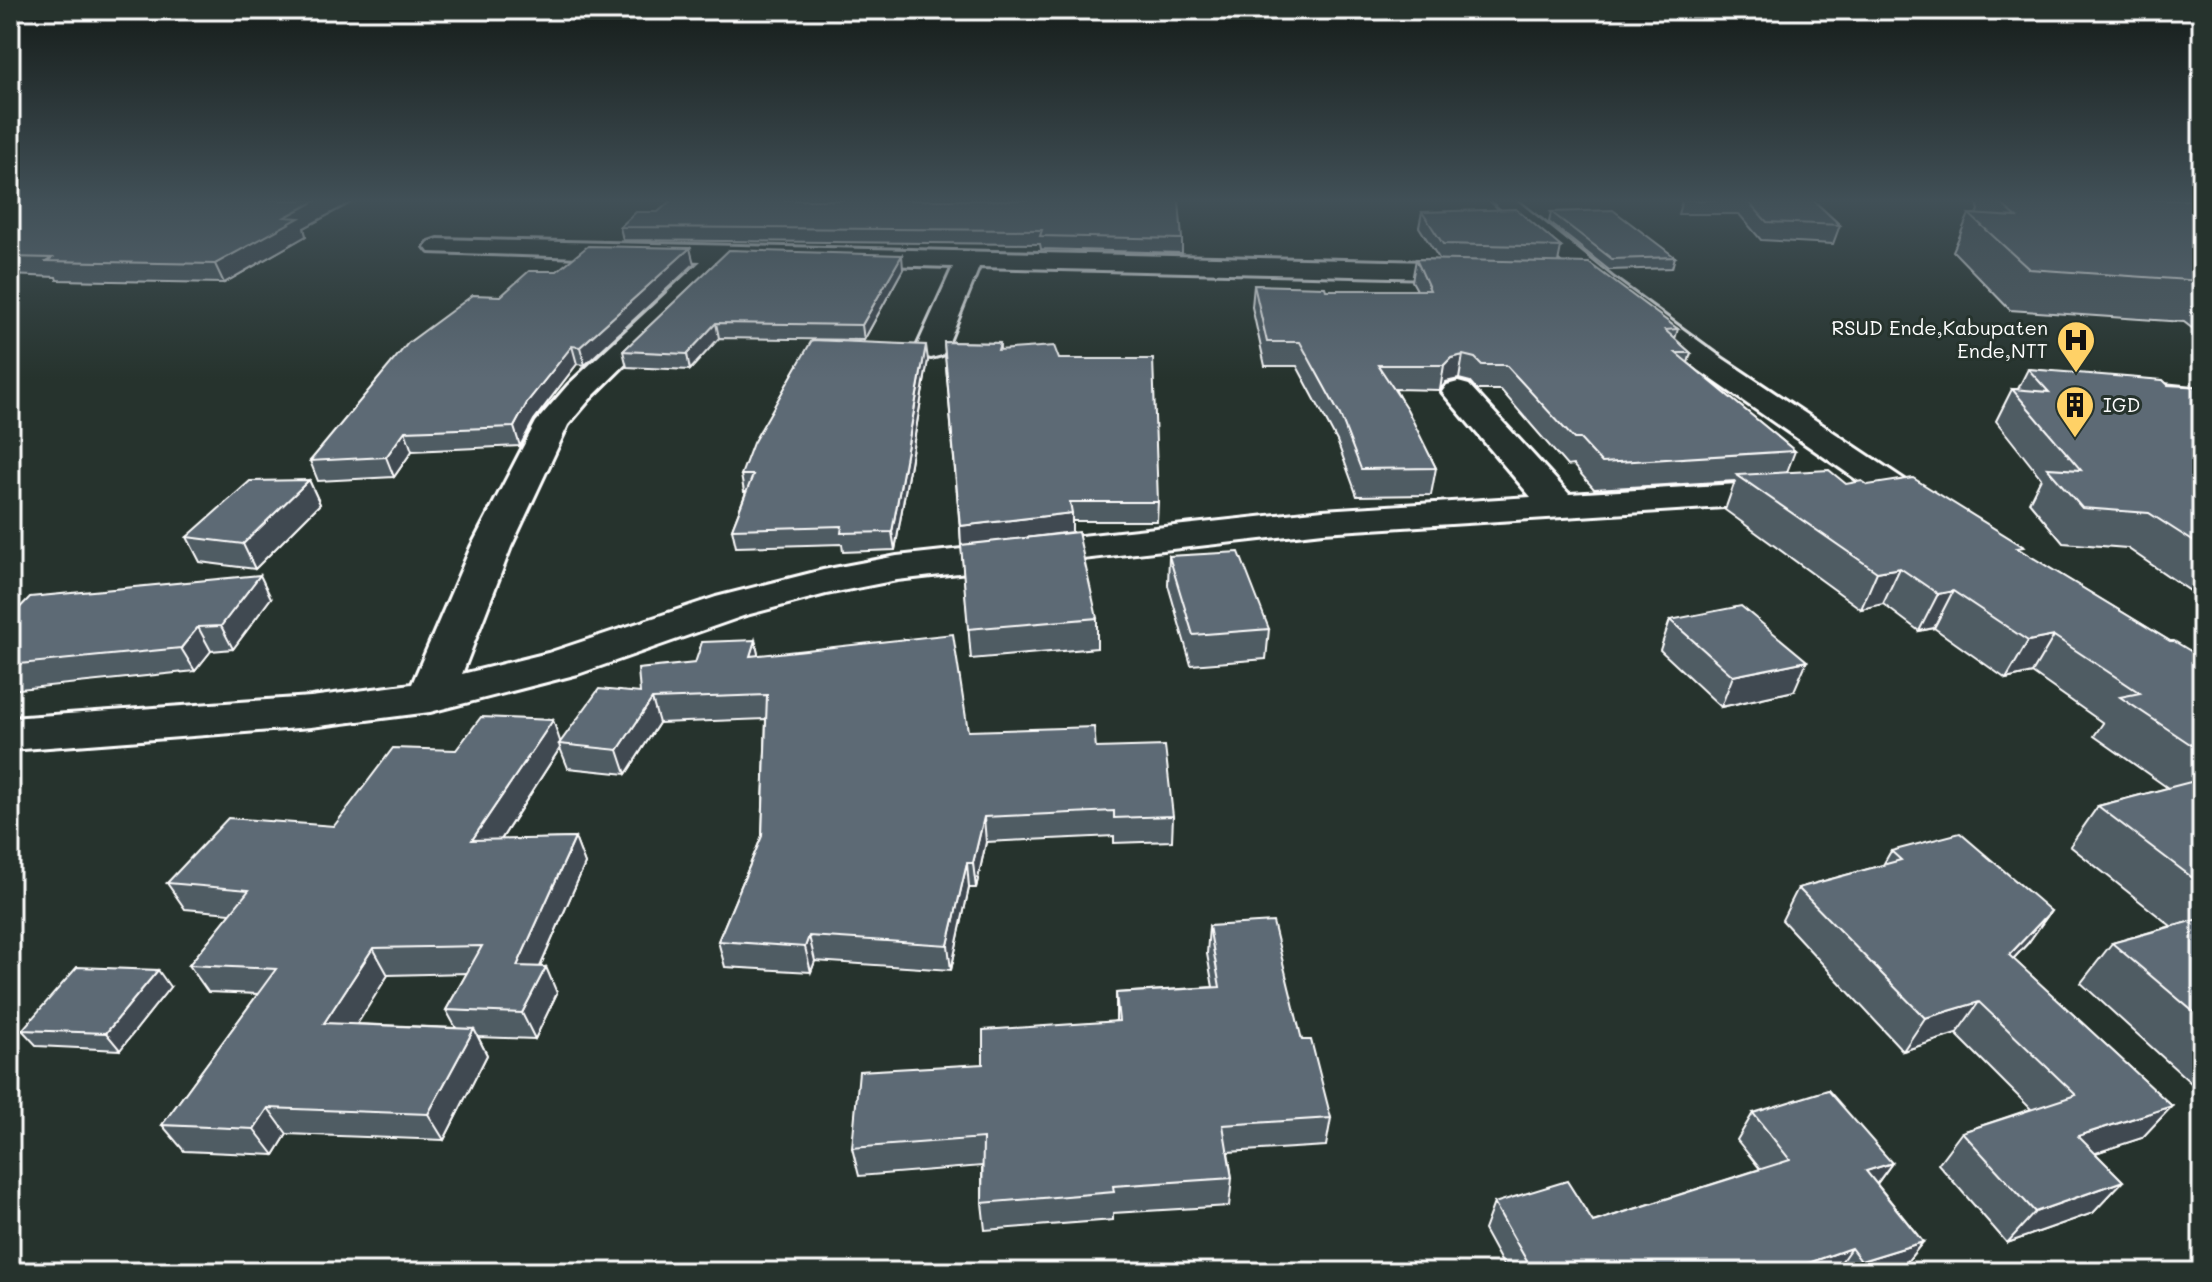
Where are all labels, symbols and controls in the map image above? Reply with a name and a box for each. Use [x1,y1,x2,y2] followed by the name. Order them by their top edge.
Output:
[1832,314,2048,363] place label: RSUD Ende,Kabupaten Ende,NTT
[2055,319,2097,374] hospital icon: RSUD Ende,Kabupaten Ende,NTT
[2054,384,2096,439] building icon: IGD
[2103,391,2140,417] place label: IGD

